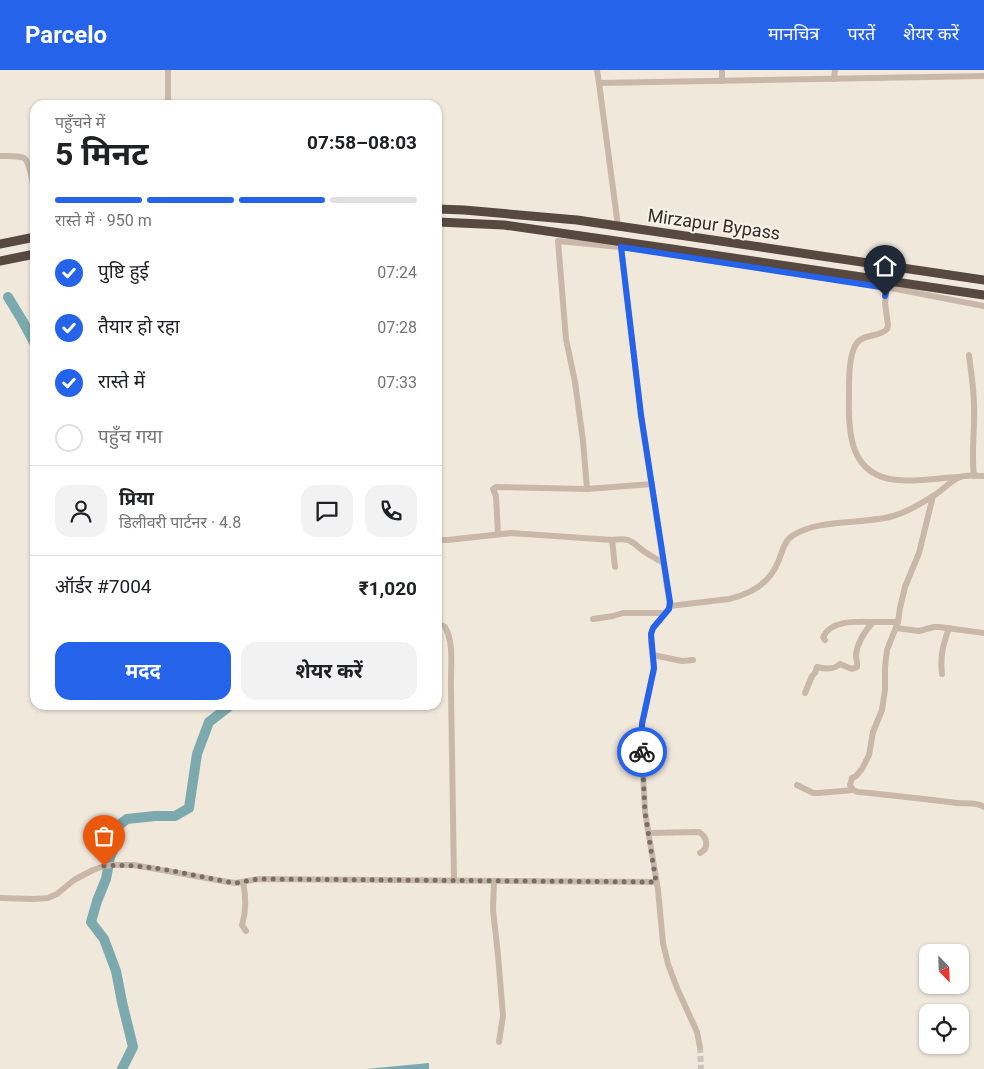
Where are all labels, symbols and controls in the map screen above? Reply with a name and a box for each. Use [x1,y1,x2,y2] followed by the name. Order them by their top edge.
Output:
[25,21,107,49] text: Parcelo
[768,23,819,44] text: मानचित्र
[847,23,875,44] text: परतें
[903,23,959,44] text: शेयर करें
[55,113,105,132] text: पहुँचने में
[307,131,417,154] text: 07:58–08:03
[55,135,148,173] text: 5 मिनट
[646,204,782,244] street label: Mirzapur Bypass
[55,211,152,230] text: रास्ते में · 950 m
[864,245,906,296] pin
[871,252,899,280] icon: home
[55,259,83,287] icon: check
[98,260,149,283] text: पुष्टि हुई
[377,263,417,282] text: 07:24
[55,314,83,342] icon: check
[98,315,180,338] text: तैयार हो रहा
[377,318,417,337] text: 07:28
[55,369,83,397] icon: check
[98,370,145,393] text: रास्ते में
[377,373,417,392] text: 07:33
[98,425,162,448] text: पहुँच गया
[55,485,107,537] button: person
[301,485,353,537] button: chat
[365,485,417,537] button: phone
[119,487,154,510] text: प्रिया
[119,513,241,532] text: डिलीवरी पार्टनर · 4.8
[55,575,152,598] text: ऑर्डर #7004
[359,577,417,600] text: ₹1,020
[55,642,231,700] button: मदद
[241,642,417,700] button: शेयर करें
[617,727,667,777] courier
[628,738,656,766] icon: bike
[83,815,125,866] pin
[90,822,118,850] icon: bag
[919,944,969,994] north arrow
[919,944,969,1054] map controls
[919,1004,969,1054] button: locate

